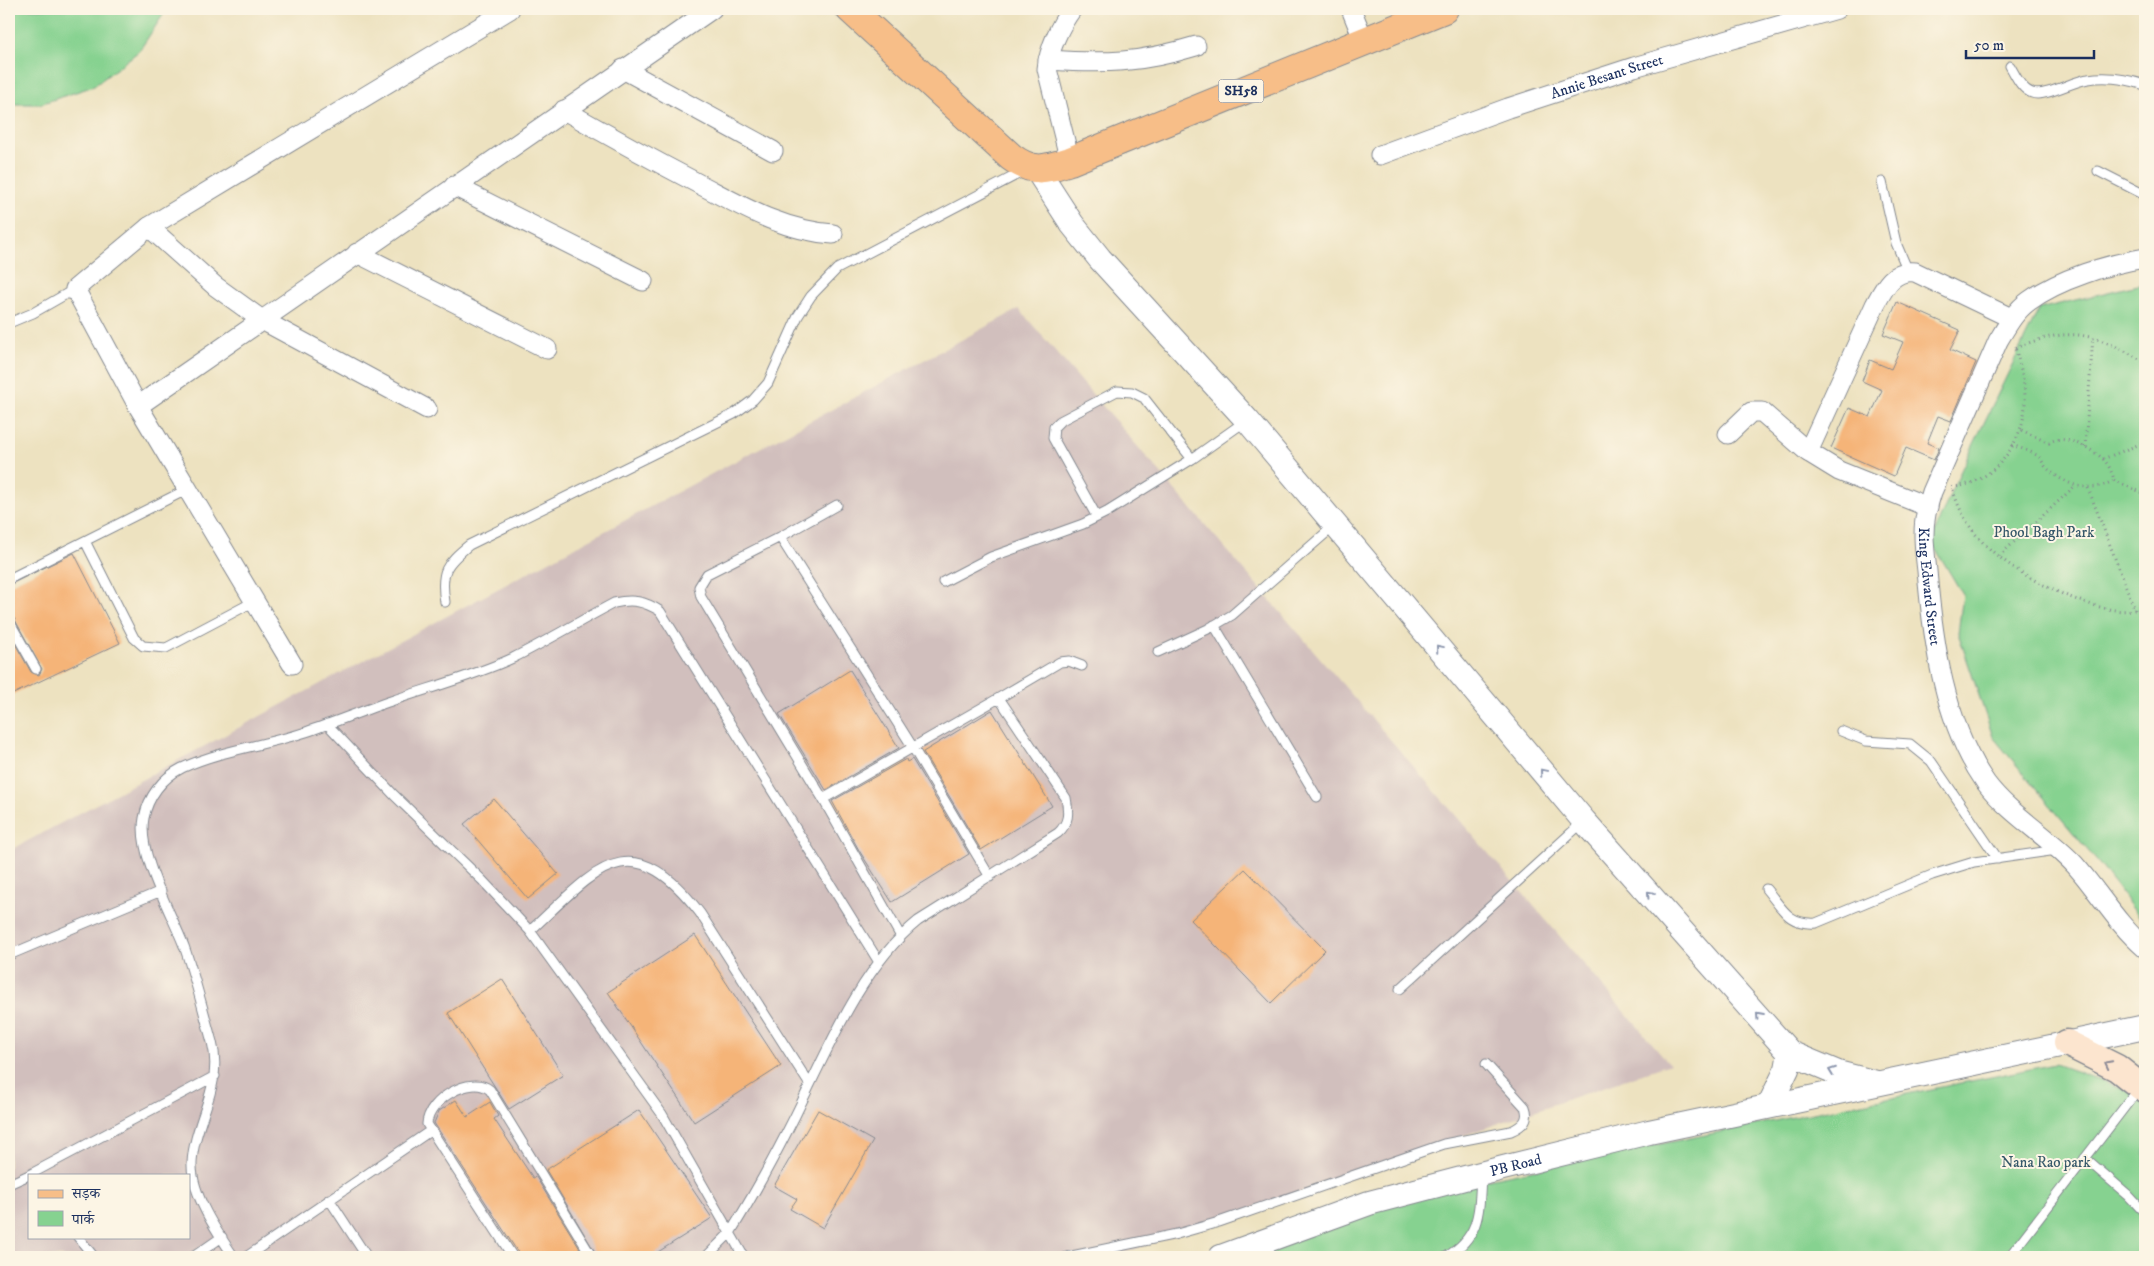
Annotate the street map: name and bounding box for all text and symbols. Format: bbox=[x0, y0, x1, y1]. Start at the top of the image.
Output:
scale bar bbox=[1966, 28, 2094, 60]
text: 50 m bbox=[1974, 36, 2004, 55]
street label: Annie Besant Street bbox=[1548, 50, 1665, 103]
road number: SH58 bbox=[1218, 80, 1264, 102]
park label: Phool Bagh Park bbox=[1993, 523, 2095, 542]
street label: King Edward Street bbox=[1914, 527, 1945, 647]
one-way arrow bbox=[1435, 644, 1444, 653]
one-way arrow bbox=[1540, 769, 1549, 778]
one-way arrow bbox=[1647, 891, 1656, 900]
one-way arrow bbox=[1756, 1012, 1765, 1021]
one-way arrow bbox=[2104, 1060, 2113, 1070]
one-way arrow bbox=[1828, 1067, 1837, 1077]
street label: PB Road bbox=[1488, 1149, 1544, 1181]
park label: Nana Rao park bbox=[2001, 1153, 2091, 1172]
legend bbox=[28, 1174, 190, 1238]
text: सड़क bbox=[71, 1184, 101, 1203]
text: पार्क bbox=[71, 1210, 95, 1229]

